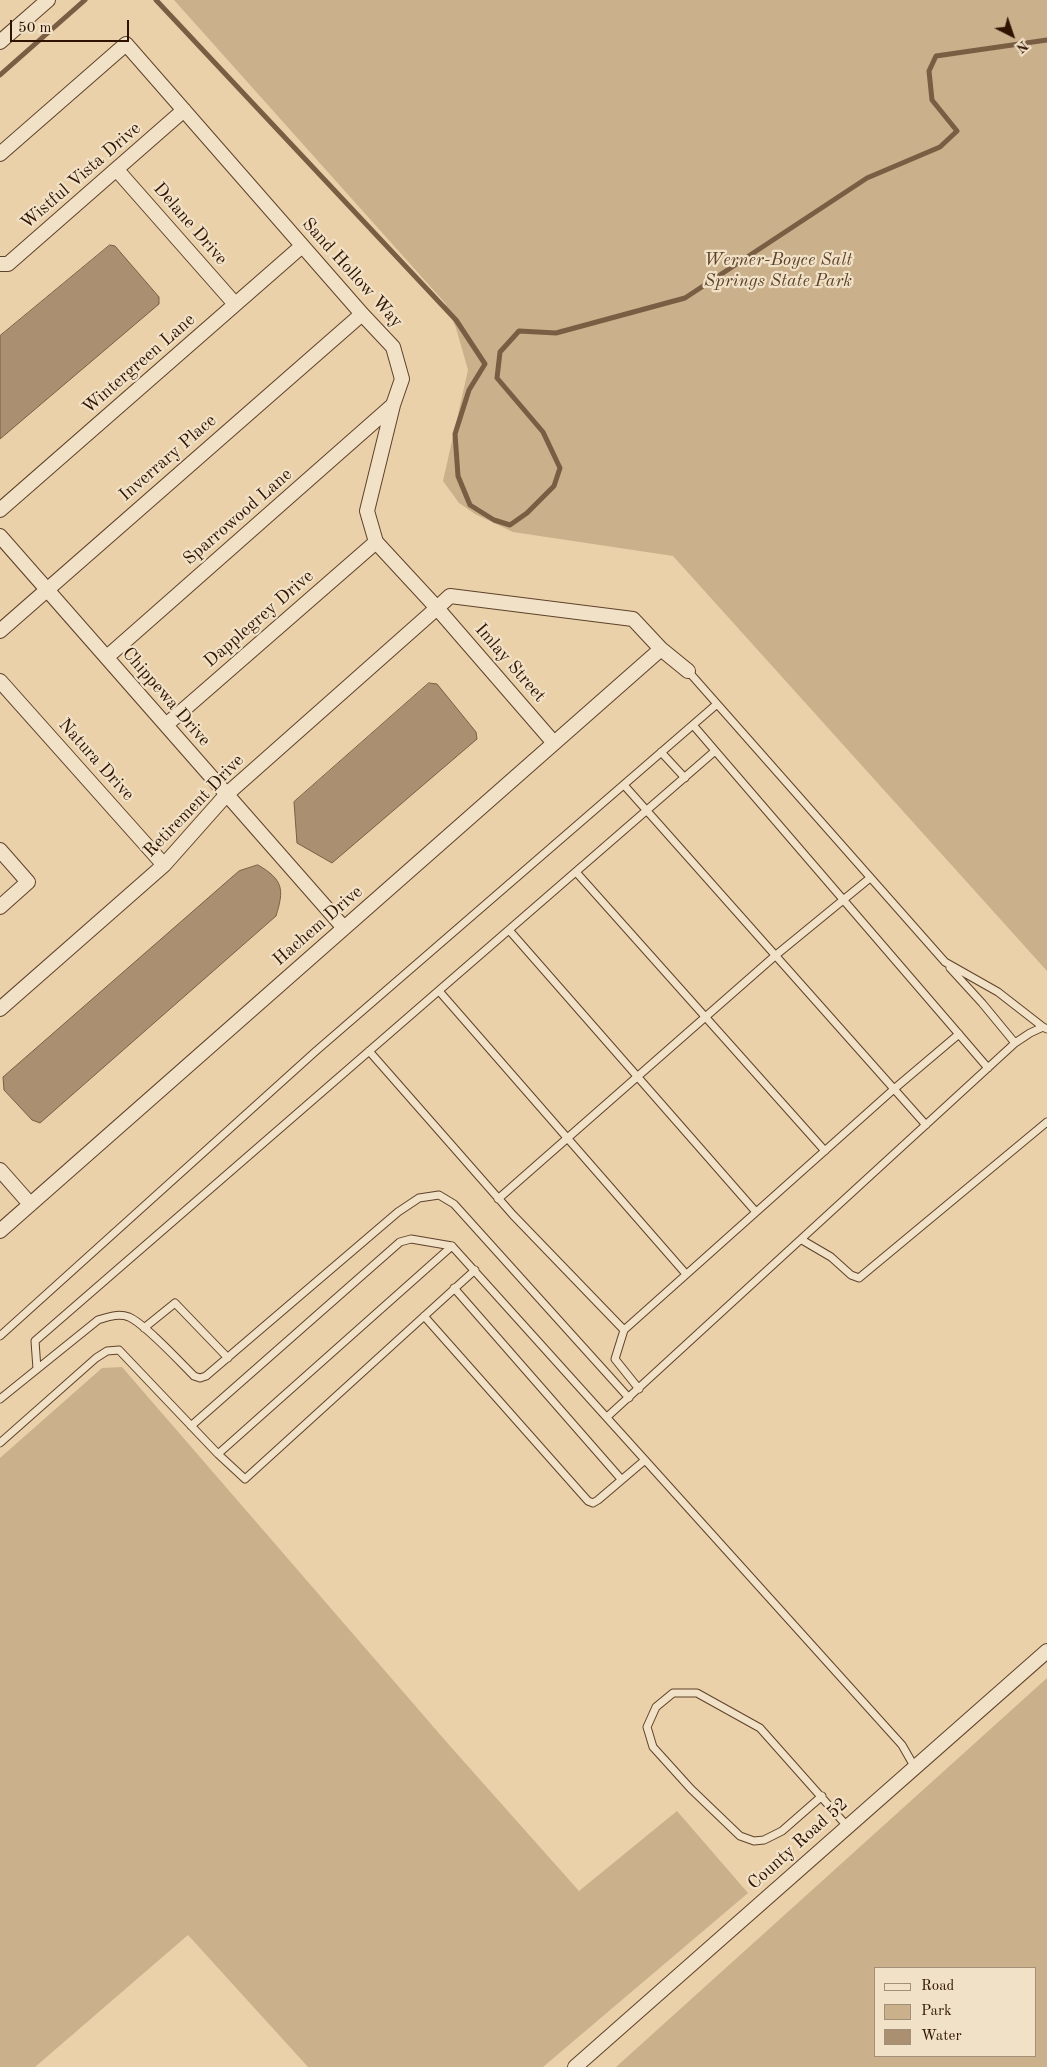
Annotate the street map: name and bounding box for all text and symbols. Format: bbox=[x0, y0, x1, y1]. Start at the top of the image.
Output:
scale bar bbox=[12, 10, 131, 42]
north arrow bbox=[987, 10, 1037, 60]
text: 50 m bbox=[18, 21, 52, 36]
text: N bbox=[1013, 38, 1030, 55]
street label: Wistful Vista Drive bbox=[17, 118, 145, 234]
street label: Delane Drive bbox=[148, 178, 232, 270]
street label: Sand Hollow Way bbox=[297, 214, 407, 332]
park label: Werner-Boyce Salt Springs State Park bbox=[704, 249, 852, 292]
street label: Wintergreen Lane bbox=[78, 309, 200, 419]
street label: Inverrary Place bbox=[115, 410, 221, 506]
street label: Sparrowood Lane bbox=[179, 464, 297, 570]
street label: Dapplegrey Drive bbox=[200, 566, 318, 672]
street label: Imlay Street bbox=[470, 619, 550, 707]
street label: Chippewa Drive bbox=[117, 643, 215, 751]
street label: Natura Drive bbox=[53, 714, 139, 806]
street label: Retirement Drive bbox=[139, 750, 249, 862]
street label: Hachem Drive bbox=[269, 881, 367, 971]
street label: County Road 52 bbox=[744, 1793, 852, 1895]
legend bbox=[874, 1967, 1037, 2057]
text: Road bbox=[921, 1979, 954, 1994]
text: Park bbox=[921, 2004, 952, 2019]
text: Water bbox=[921, 2029, 962, 2044]

